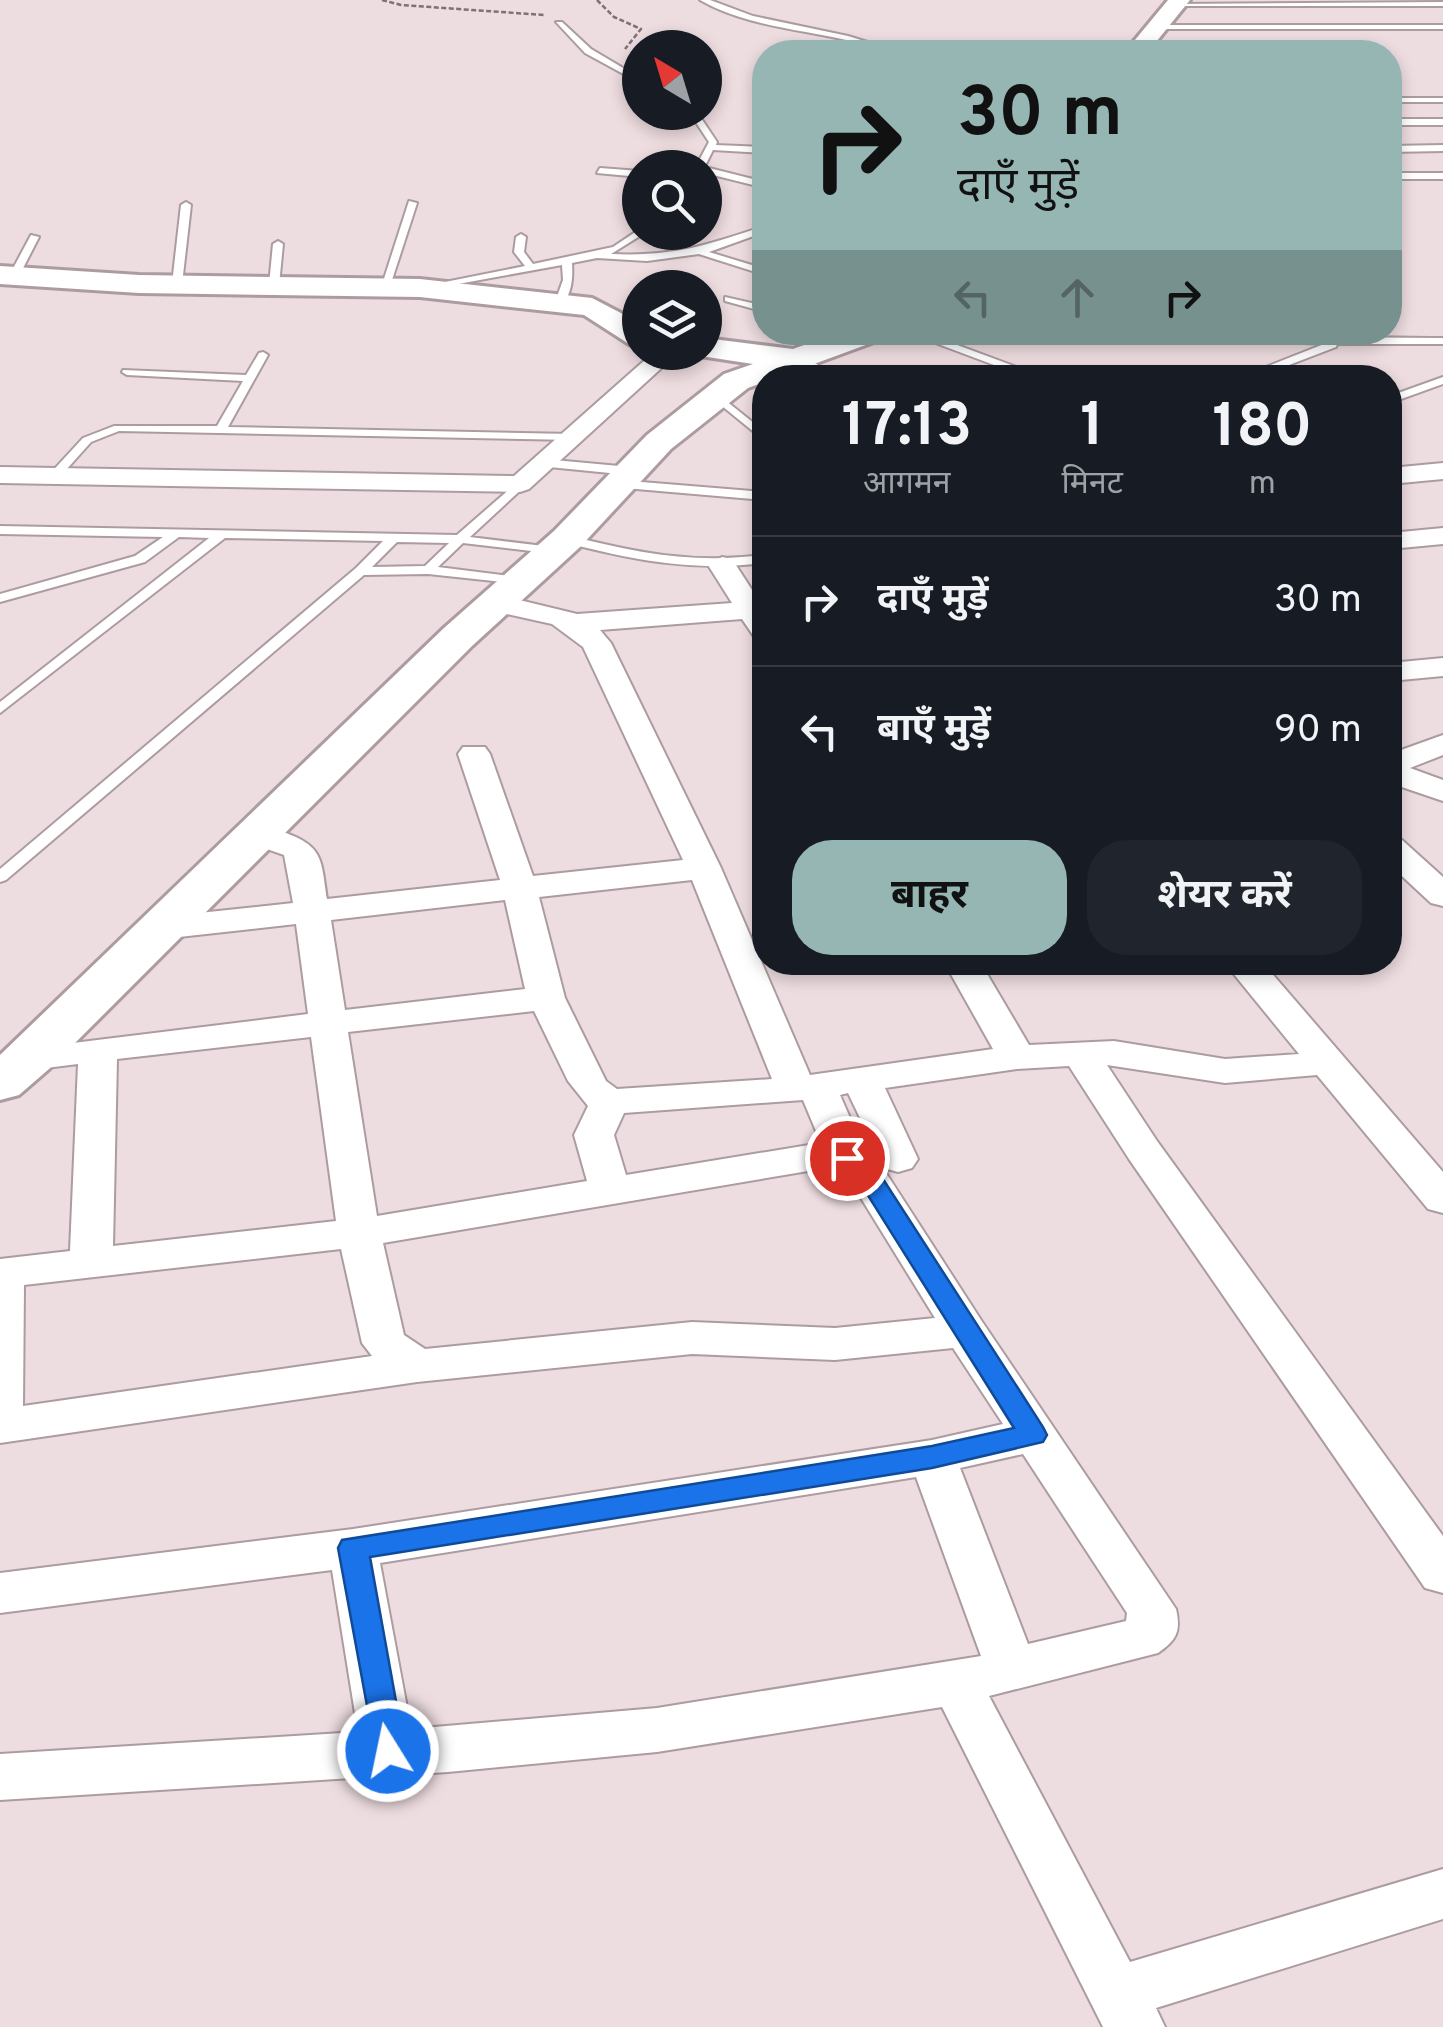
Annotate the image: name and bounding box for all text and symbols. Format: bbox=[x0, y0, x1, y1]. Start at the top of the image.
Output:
north arrow bbox=[622, 30, 722, 130]
map controls bbox=[622, 30, 722, 370]
text: 30 m bbox=[957, 72, 1123, 161]
icon: right bbox=[792, 80, 922, 210]
button: search bbox=[622, 150, 722, 250]
text: दाएँ मुड़ें bbox=[957, 159, 1079, 216]
button: layers bbox=[622, 270, 722, 370]
icon: left bbox=[945, 270, 1000, 325]
icon: ahead bbox=[1050, 270, 1105, 325]
icon: right bbox=[1155, 270, 1210, 325]
text: 17:13 bbox=[841, 391, 972, 467]
text: 1 bbox=[1080, 391, 1104, 467]
text: 180 bbox=[1212, 392, 1313, 468]
text: आगमन bbox=[863, 465, 951, 505]
text: मिनट bbox=[1062, 465, 1123, 505]
text: m bbox=[1249, 465, 1276, 505]
icon: right bbox=[792, 574, 847, 629]
text: दाएँ मुड़ें bbox=[877, 576, 989, 625]
text: 30 m bbox=[1274, 577, 1362, 626]
icon: left bbox=[792, 704, 847, 759]
text: बाएँ मुड़ें bbox=[877, 706, 991, 755]
text: 90 m bbox=[1274, 707, 1362, 756]
button: बाहर bbox=[792, 840, 1067, 955]
button: शेयर करें bbox=[1087, 840, 1362, 955]
pin bbox=[805, 1116, 890, 1201]
icon: arrive bbox=[820, 1131, 875, 1186]
position arrow bbox=[336, 1699, 440, 1803]

